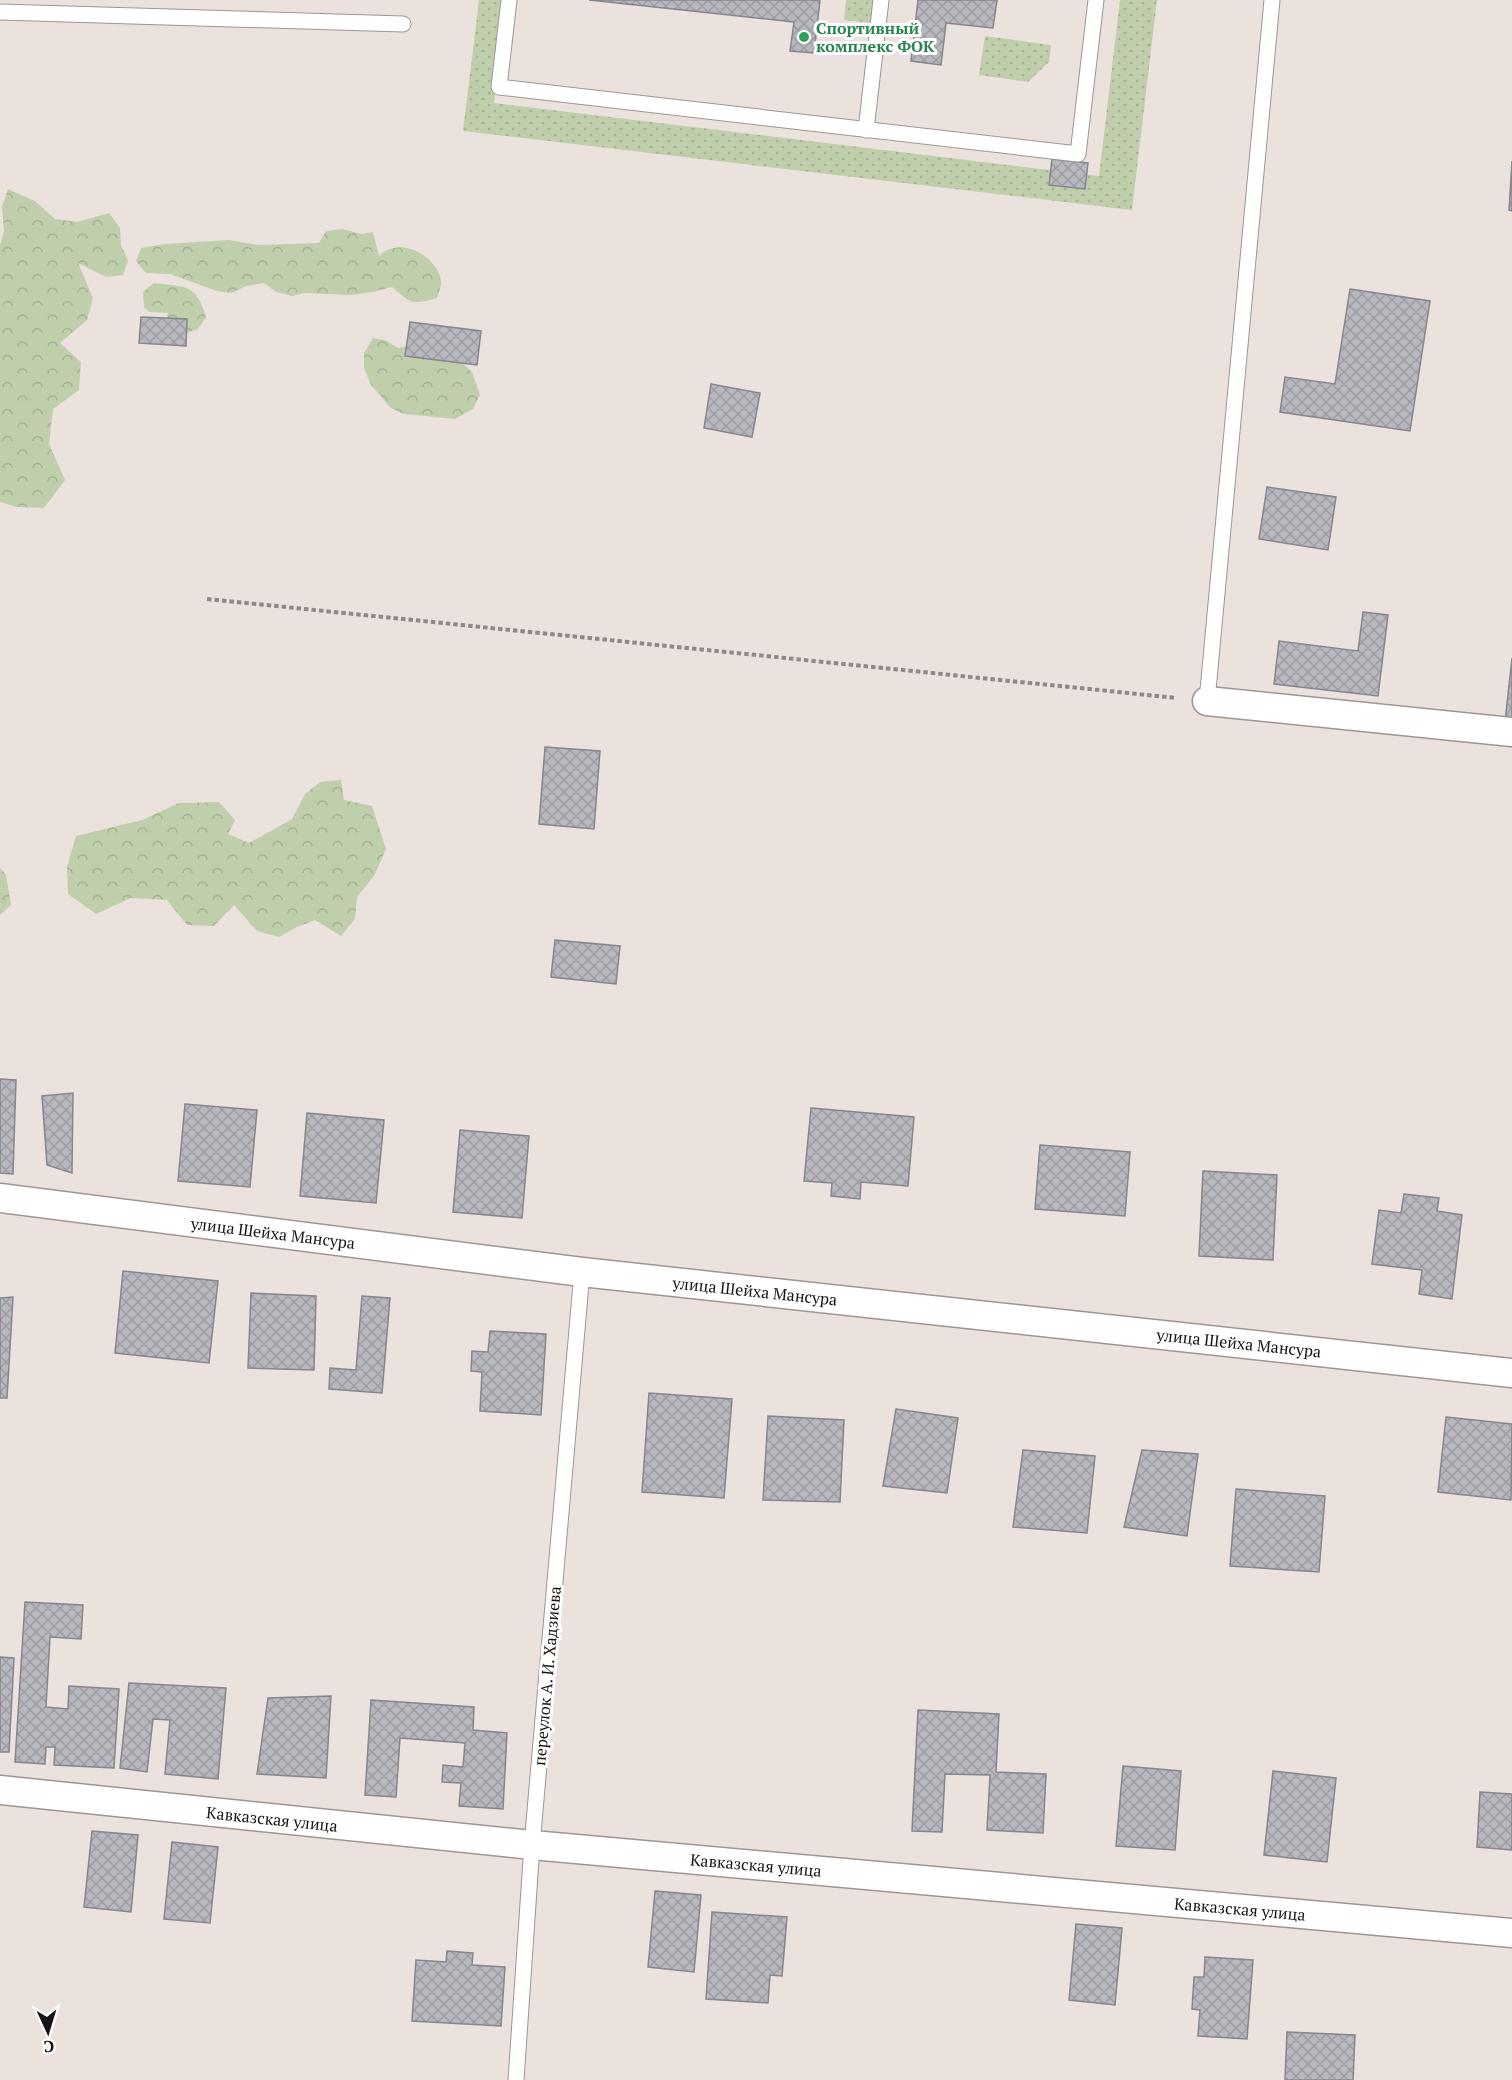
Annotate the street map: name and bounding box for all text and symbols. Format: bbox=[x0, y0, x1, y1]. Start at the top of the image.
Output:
place label: Спортивный комплекс ФОК bbox=[816, 17, 935, 57]
marker: Спортивный комплекс ФОК bbox=[797, 30, 811, 44]
street label: улица Шейха Мансура bbox=[189, 1212, 356, 1254]
street label: улица Шейха Мансура bbox=[671, 1271, 838, 1311]
street label: улица Шейха Мансура bbox=[1155, 1323, 1322, 1363]
street label: переулок А. И. Хадзиева bbox=[528, 1585, 566, 1767]
street label: Кавказская улица bbox=[205, 1801, 339, 1837]
street label: Кавказская улица bbox=[689, 1848, 823, 1882]
street label: Кавказская улица bbox=[1173, 1892, 1307, 1926]
north arrow bbox=[18, 2002, 78, 2062]
text: С bbox=[43, 2036, 55, 2058]

